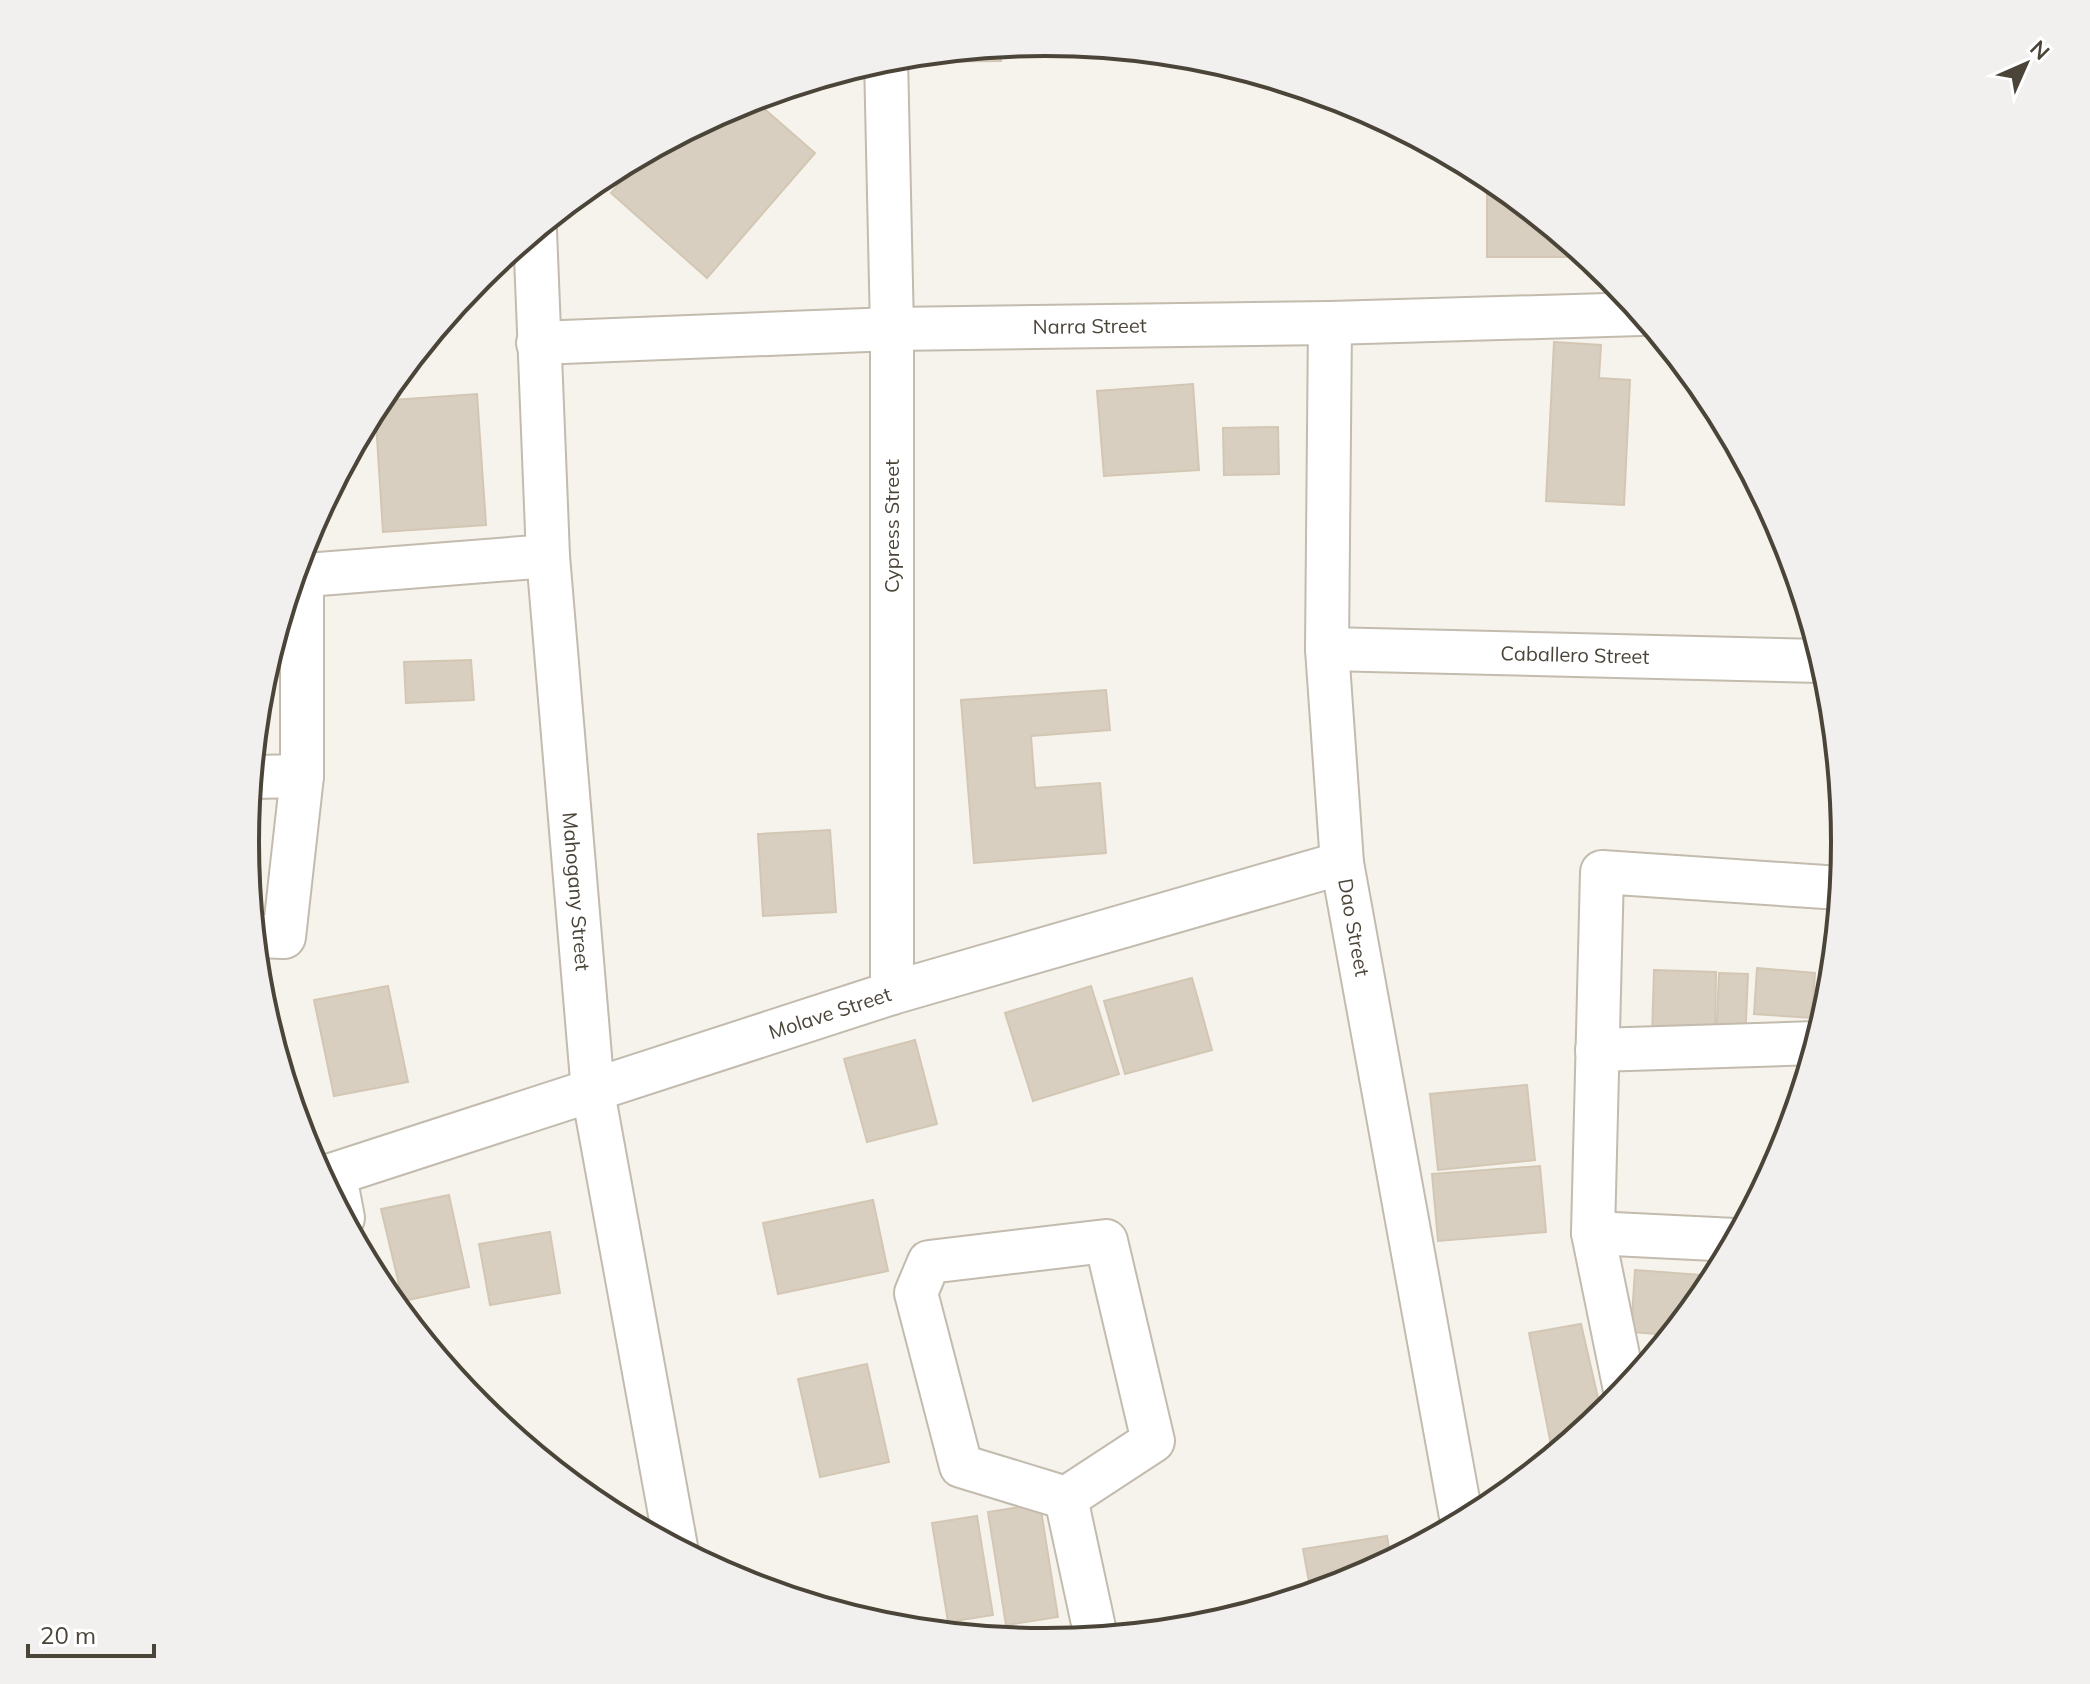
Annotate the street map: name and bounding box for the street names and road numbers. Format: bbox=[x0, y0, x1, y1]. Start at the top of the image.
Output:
street label: Narra Street bbox=[1033, 313, 1147, 339]
street label: Cypress Street bbox=[879, 459, 904, 593]
street label: Caballero Street bbox=[1500, 640, 1650, 669]
street label: Mahogany Street bbox=[558, 811, 596, 972]
street label: Dao Street bbox=[1333, 876, 1375, 978]
street label: Molave Street bbox=[765, 981, 894, 1044]

